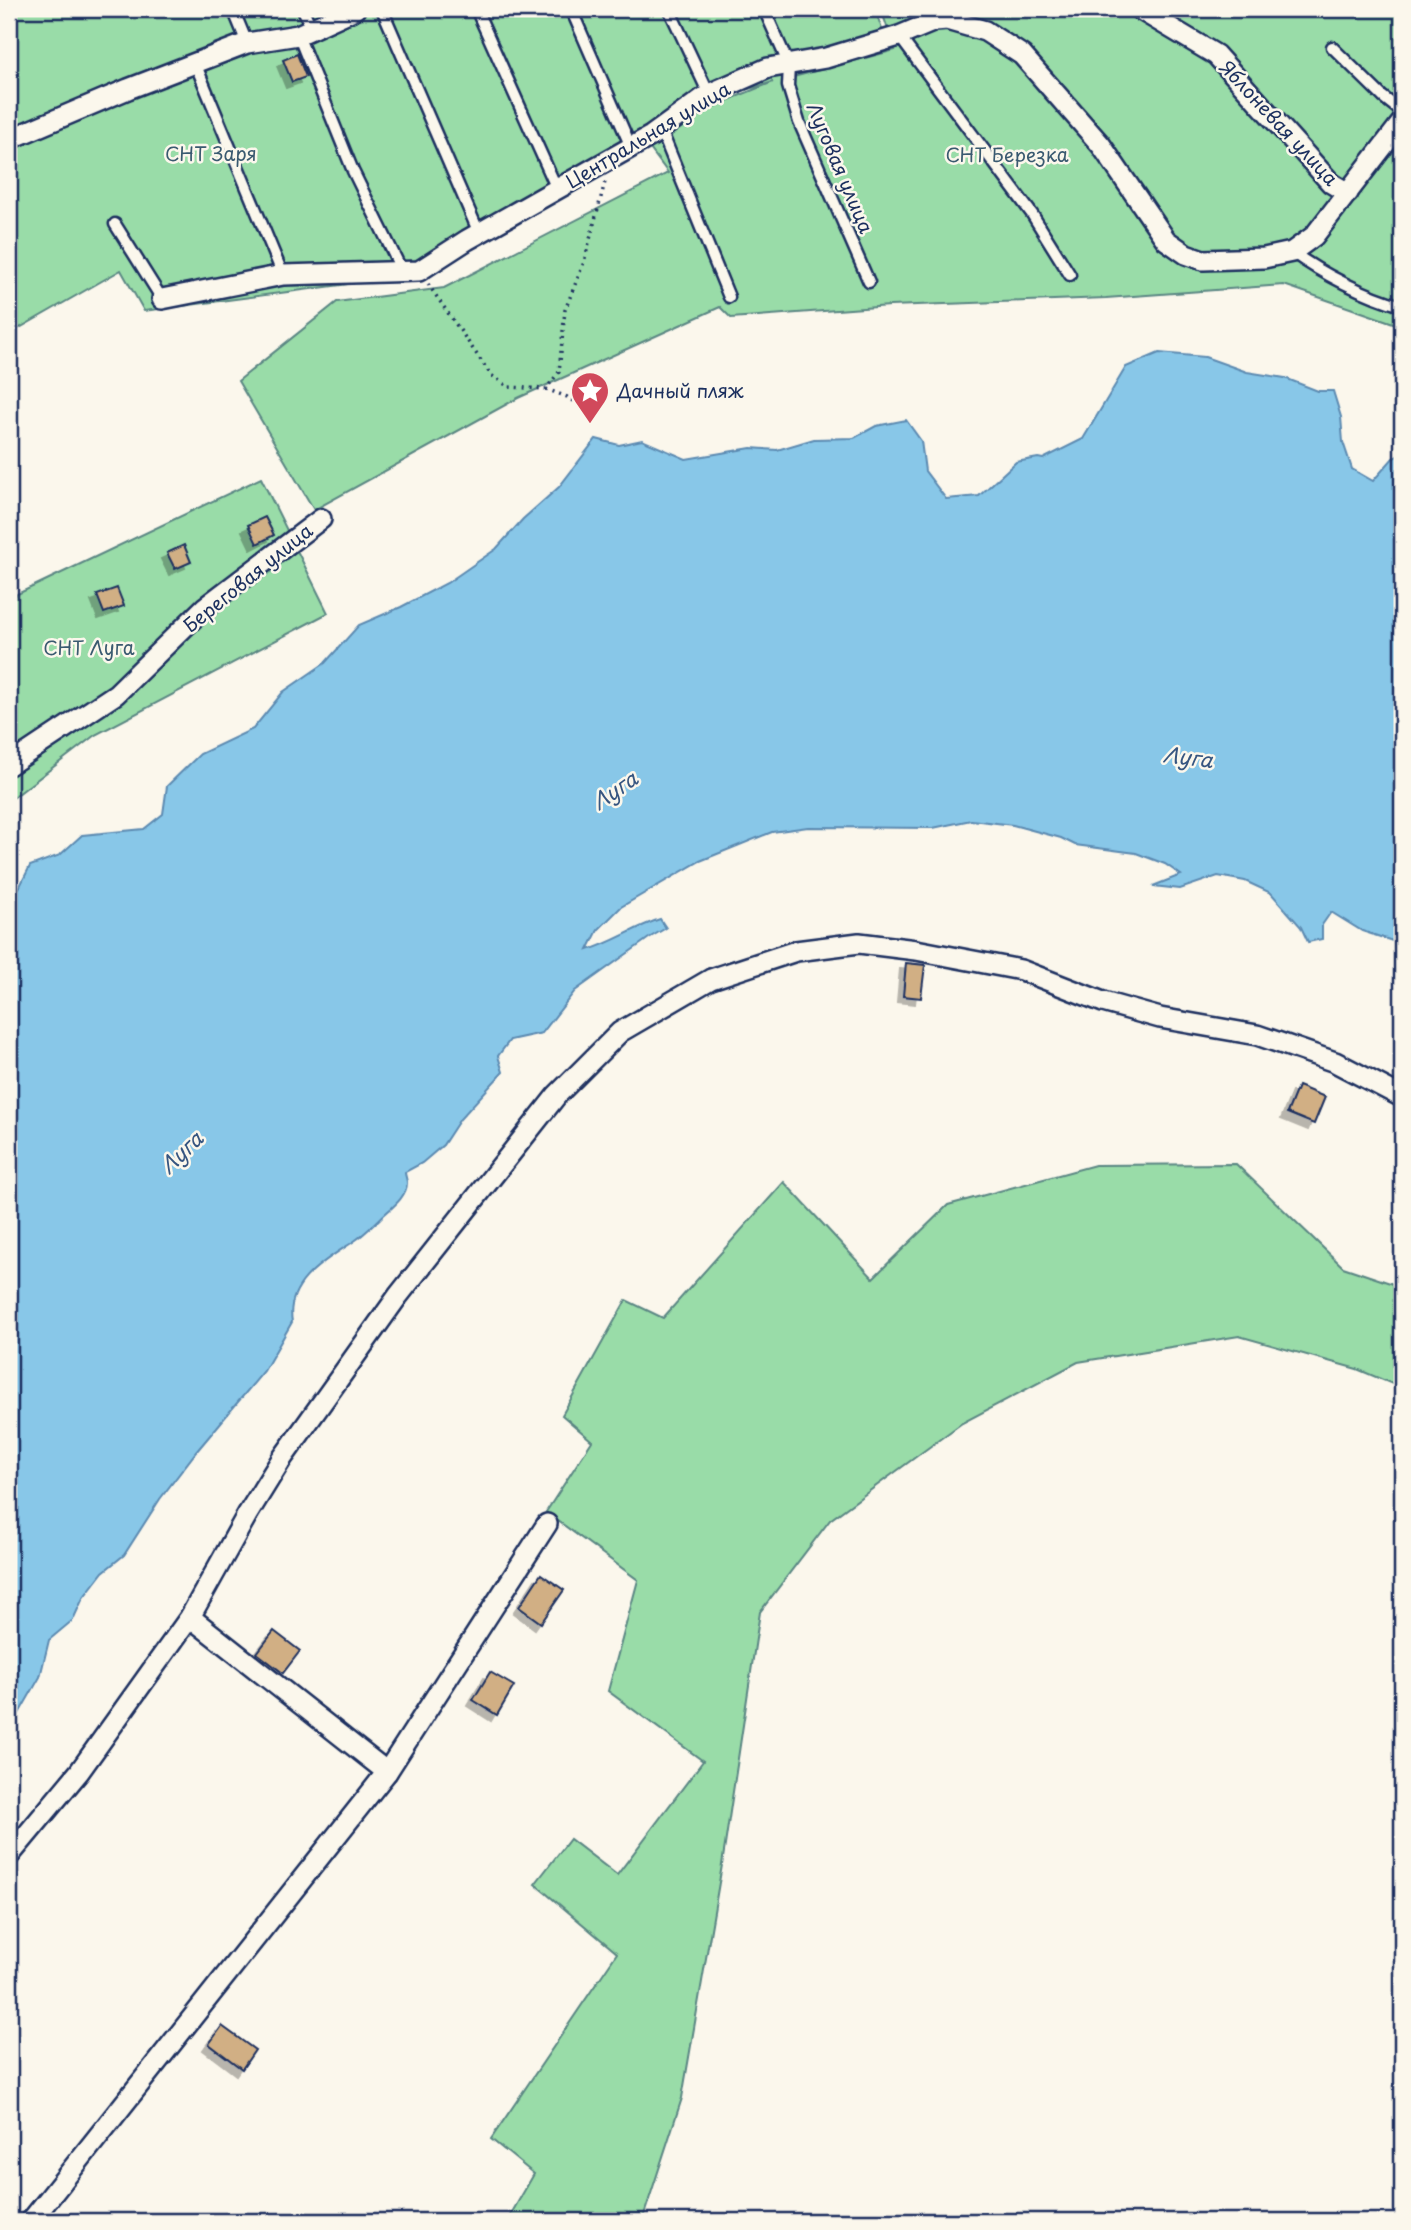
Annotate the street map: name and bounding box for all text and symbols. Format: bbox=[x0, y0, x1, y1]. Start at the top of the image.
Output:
street label: Яблоневая улица bbox=[1214, 53, 1345, 191]
street label: Центральная улица bbox=[560, 74, 735, 194]
street label: Луговая улица bbox=[801, 98, 881, 237]
park label: СНТ Заря bbox=[165, 139, 257, 167]
park label: СНТ Березка bbox=[945, 140, 1069, 168]
place icon: Дачный пляж bbox=[569, 370, 611, 425]
place label: Дачный пляж bbox=[616, 376, 744, 404]
street label: Береговая улица bbox=[177, 516, 318, 638]
park label: СНТ Луга bbox=[43, 633, 135, 661]
water label: Луга bbox=[1162, 737, 1216, 775]
water label: Луга bbox=[584, 761, 644, 817]
water label: Луга bbox=[152, 1122, 210, 1180]

